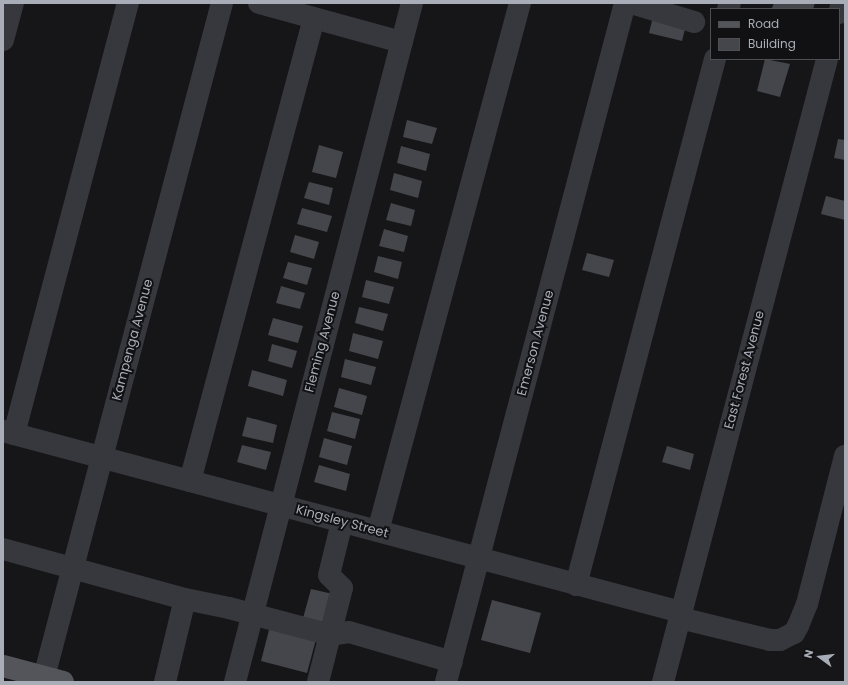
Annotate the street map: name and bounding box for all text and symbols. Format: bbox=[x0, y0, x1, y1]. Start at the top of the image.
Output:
legend bbox=[710, 8, 840, 60]
text: Road bbox=[748, 15, 779, 32]
text: Building bbox=[748, 35, 796, 52]
street label: Kampenga Avenue bbox=[109, 278, 157, 402]
street label: Emerson Avenue bbox=[514, 288, 558, 398]
street label: Fleming Avenue bbox=[302, 290, 344, 394]
street label: East Forest Avenue bbox=[722, 309, 768, 431]
street label: Kingsley Street bbox=[294, 502, 390, 542]
north arrow bbox=[800, 637, 840, 677]
text: N bbox=[800, 648, 817, 660]

